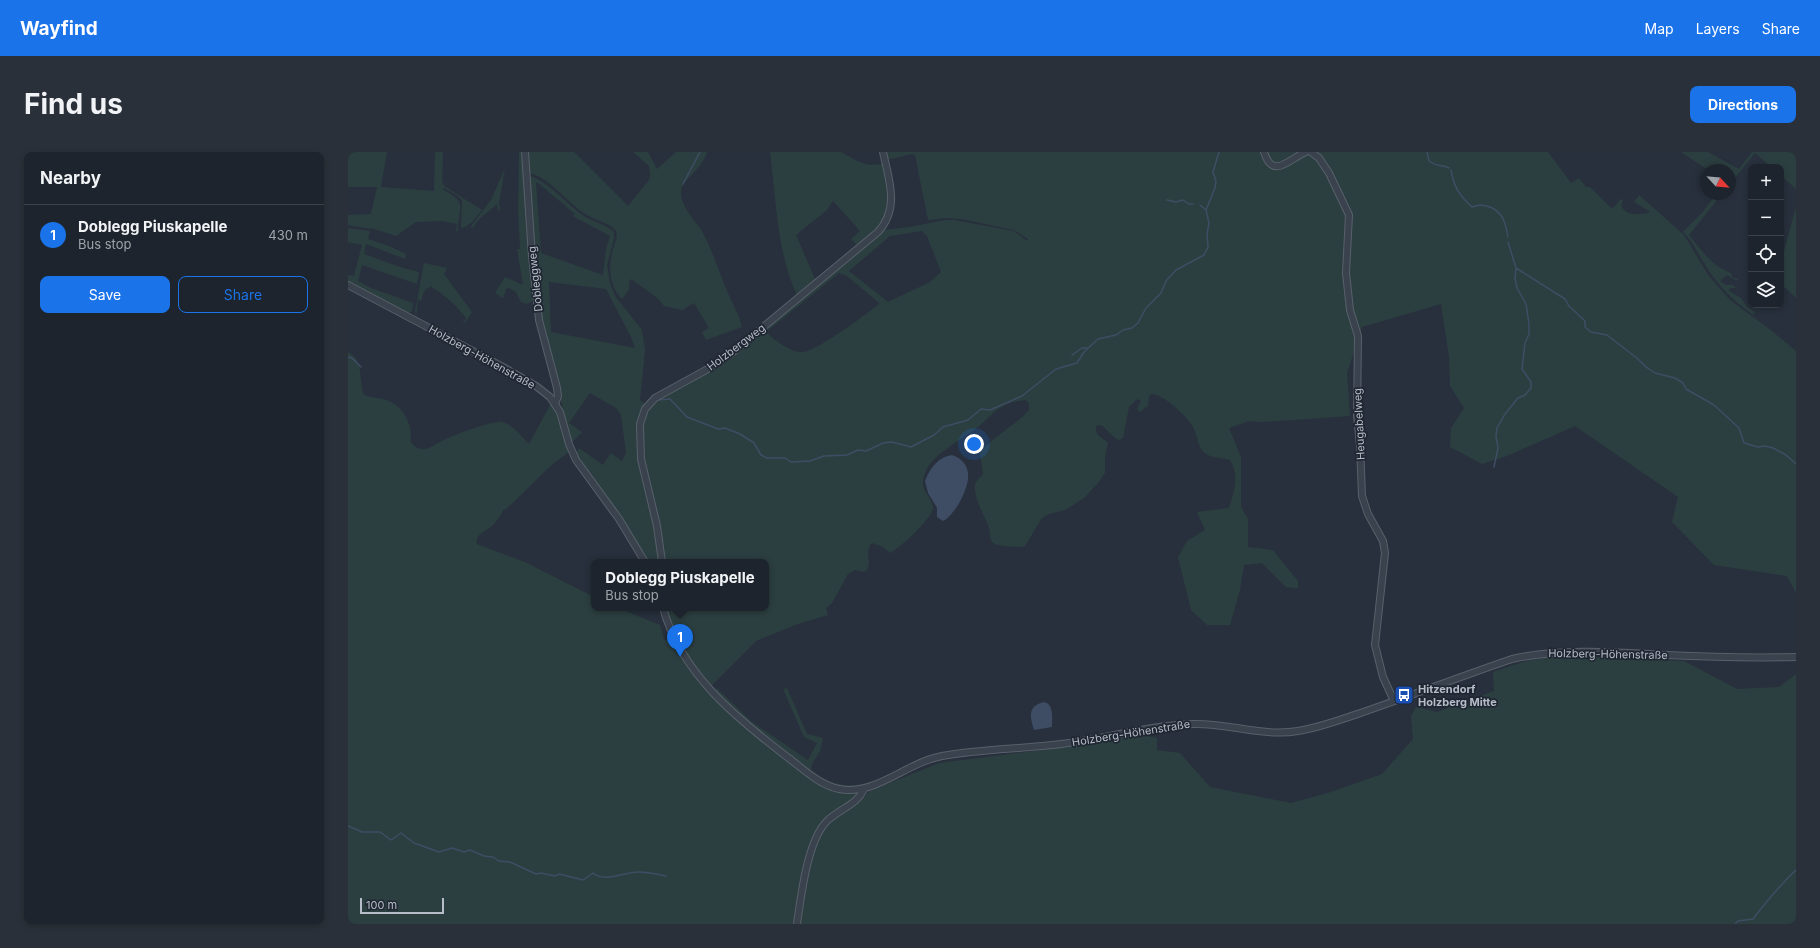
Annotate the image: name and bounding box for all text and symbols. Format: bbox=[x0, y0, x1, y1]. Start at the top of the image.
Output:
text: Wayfind bbox=[20, 17, 98, 40]
text: Map bbox=[1645, 20, 1674, 37]
text: Layers bbox=[1696, 20, 1740, 37]
text: Share bbox=[1762, 20, 1800, 37]
button: Directions bbox=[1690, 86, 1796, 123]
text: Find us bbox=[24, 87, 123, 121]
north arrow bbox=[1700, 164, 1736, 200]
map controls bbox=[1748, 164, 1784, 308]
button: + bbox=[1748, 164, 1784, 200]
text: Nearby bbox=[40, 168, 101, 188]
button: − bbox=[1748, 200, 1784, 236]
text: Doblegg Piuskapelle bbox=[78, 217, 227, 236]
text: 1 bbox=[50, 227, 56, 243]
text: 430 m bbox=[268, 227, 308, 243]
text: Bus stop bbox=[78, 236, 131, 252]
button: locate bbox=[1748, 236, 1784, 272]
street label: Dobleggweg bbox=[525, 246, 545, 312]
button: layers bbox=[1748, 272, 1784, 308]
button: Save bbox=[40, 276, 170, 313]
button: Share bbox=[178, 276, 308, 313]
street label: Holzbergweg bbox=[704, 321, 768, 373]
street label: Holzberg-Höhenstraße bbox=[426, 322, 538, 392]
street label: Heugabelweg bbox=[1350, 388, 1368, 460]
your location bbox=[964, 434, 984, 454]
popup bbox=[591, 559, 769, 611]
text: Doblegg Piuskapelle bbox=[605, 568, 755, 587]
text: Bus stop bbox=[605, 587, 659, 603]
pin: 1 bbox=[667, 624, 693, 657]
street label: Holzberg-Höhenstraße bbox=[1548, 646, 1668, 662]
place label: Hitzendorf Holzberg Mitte bbox=[1418, 682, 1497, 709]
bus stop icon: Hitzendorf Holzberg Mitte bbox=[1393, 684, 1415, 706]
street label: Holzberg-Höhenstraße bbox=[1071, 717, 1191, 749]
scale bar bbox=[360, 896, 444, 915]
text: 100 m bbox=[366, 898, 397, 912]

